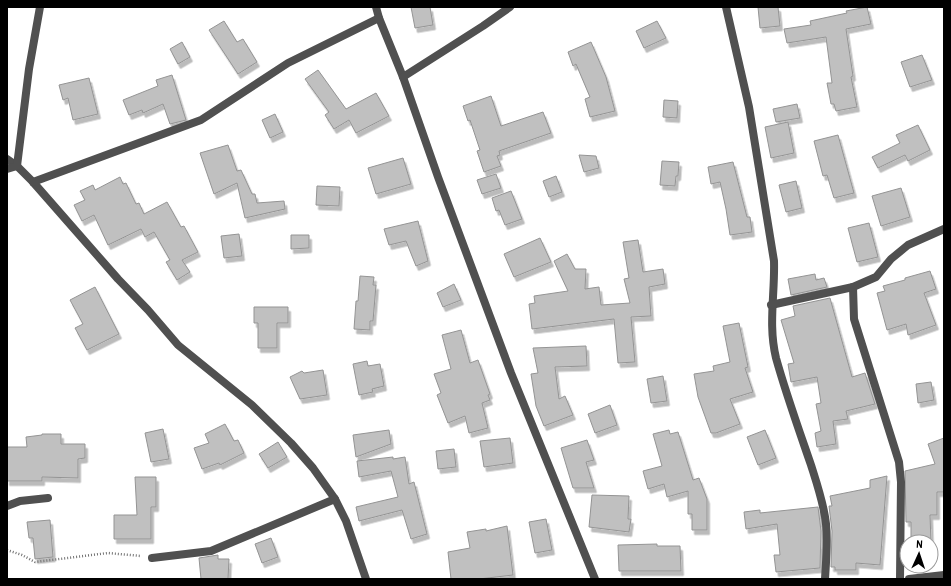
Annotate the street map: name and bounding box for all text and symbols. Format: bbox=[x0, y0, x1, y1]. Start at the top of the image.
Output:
north arrow bbox=[899, 534, 939, 574]
text: N bbox=[916, 537, 923, 551]

